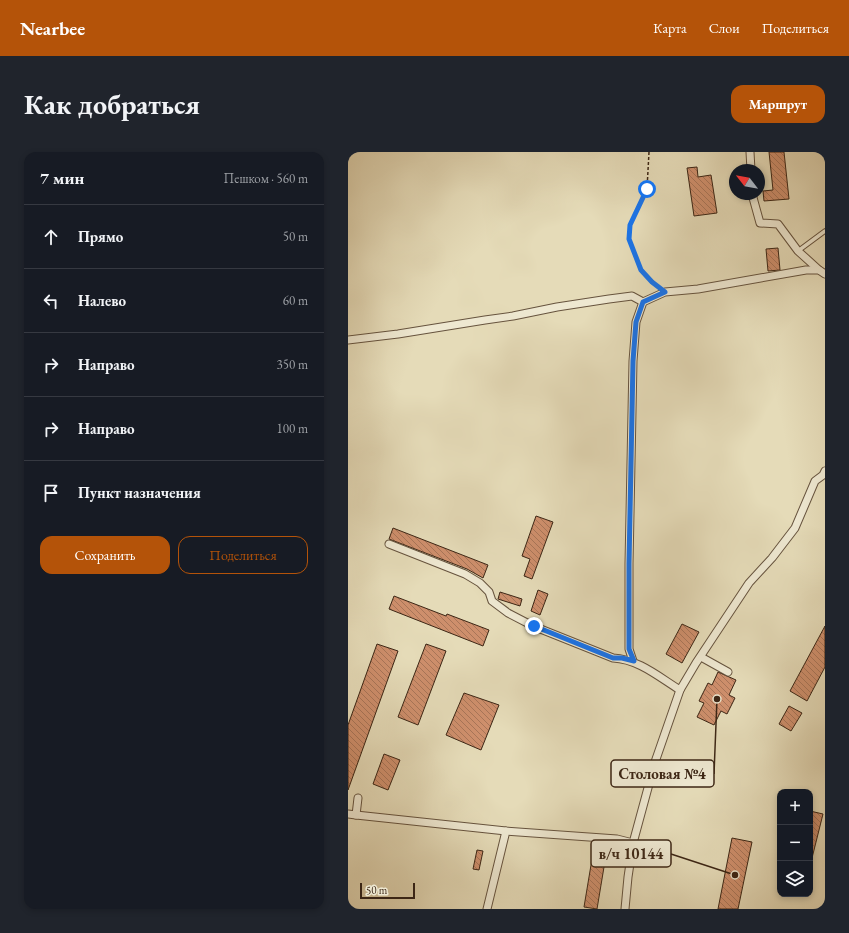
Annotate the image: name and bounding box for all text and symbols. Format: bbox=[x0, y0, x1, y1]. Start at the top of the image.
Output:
text: Nearbee bbox=[20, 16, 85, 41]
text: Карта bbox=[653, 19, 687, 37]
text: Слои bbox=[709, 19, 740, 37]
text: Поделиться bbox=[762, 19, 829, 37]
button: Маршрут bbox=[731, 85, 825, 123]
text: Как добраться bbox=[24, 86, 200, 122]
north arrow bbox=[729, 164, 765, 200]
text: 7 мин bbox=[40, 167, 84, 189]
text: Пешком · 560 m bbox=[224, 170, 308, 187]
route start bbox=[638, 180, 656, 198]
icon: ahead bbox=[40, 226, 62, 248]
text: Прямо bbox=[78, 227, 123, 246]
text: 50 m bbox=[283, 228, 308, 245]
icon: left bbox=[40, 290, 62, 312]
text: Налево bbox=[78, 291, 126, 310]
text: 60 m bbox=[283, 292, 308, 309]
icon: right bbox=[40, 354, 62, 376]
text: Направо bbox=[78, 355, 135, 374]
text: 350 m bbox=[277, 356, 308, 373]
icon: right bbox=[40, 418, 62, 440]
text: Направо bbox=[78, 419, 135, 438]
text: 100 m bbox=[277, 420, 308, 437]
icon: arrive bbox=[40, 482, 62, 504]
text: Пункт назначения bbox=[78, 483, 201, 502]
button: Сохранить bbox=[40, 536, 170, 574]
button: Поделиться bbox=[178, 536, 308, 574]
route end bbox=[525, 617, 543, 635]
callout: Столовая №4 bbox=[611, 760, 714, 787]
text: Столовая №4 bbox=[618, 764, 707, 783]
map controls bbox=[777, 789, 813, 897]
button: + bbox=[777, 789, 813, 825]
button: − bbox=[777, 825, 813, 861]
callout: в/ч 10144 bbox=[591, 840, 671, 867]
text: в/ч 10144 bbox=[599, 844, 664, 863]
button: layers bbox=[777, 861, 813, 897]
scale bar bbox=[360, 881, 415, 900]
text: 50 m bbox=[366, 883, 387, 897]

